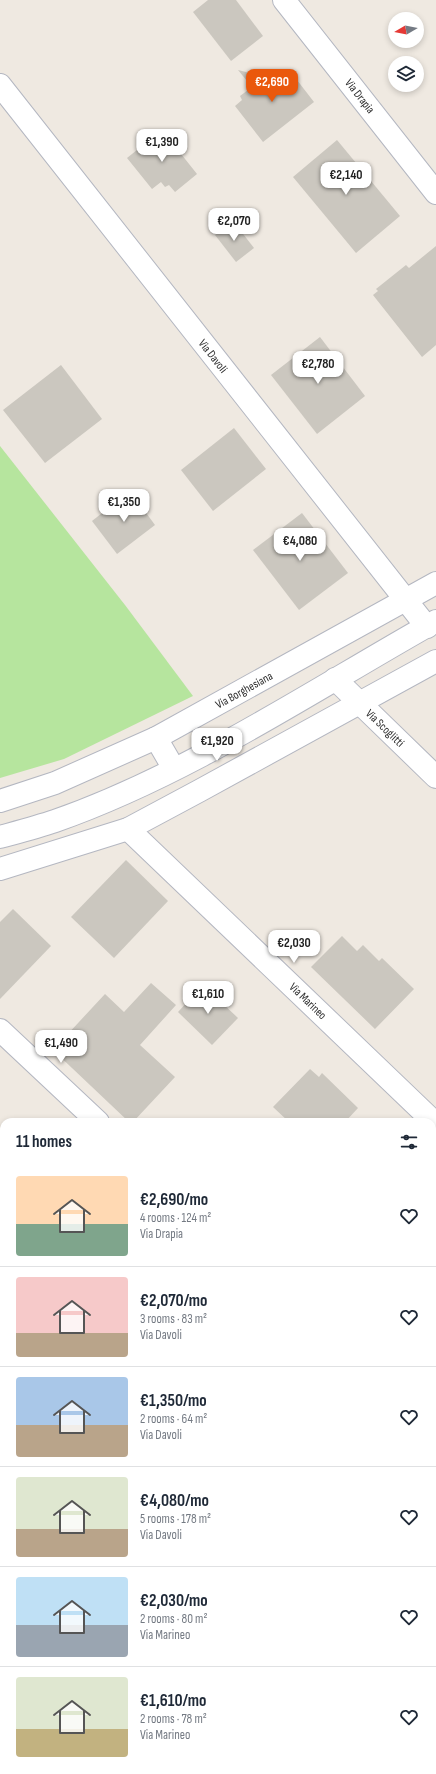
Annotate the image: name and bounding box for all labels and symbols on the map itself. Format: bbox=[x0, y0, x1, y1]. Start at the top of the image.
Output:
north arrow bbox=[388, 12, 424, 48]
pin: €2,690 bbox=[239, 69, 305, 103]
street label: Via Drapia bbox=[341, 76, 378, 117]
pin: €1,390 bbox=[129, 129, 195, 163]
pin: €2,140 bbox=[313, 162, 379, 196]
pin: €2,070 bbox=[201, 208, 267, 242]
street label: Via Davoli bbox=[195, 336, 230, 376]
pin: €2,780 bbox=[285, 351, 351, 385]
pin: €1,350 bbox=[91, 489, 157, 523]
pin: €4,080 bbox=[267, 528, 333, 562]
street label: Via Borghesiana bbox=[213, 668, 276, 712]
street label: Via Scoglitti bbox=[362, 706, 407, 750]
pin: €1,920 bbox=[184, 728, 250, 762]
pin: €2,030 bbox=[261, 930, 327, 964]
street label: Via Marineo bbox=[286, 980, 330, 1023]
pin: €1,610 bbox=[175, 981, 241, 1015]
pin: €1,490 bbox=[28, 1030, 94, 1064]

